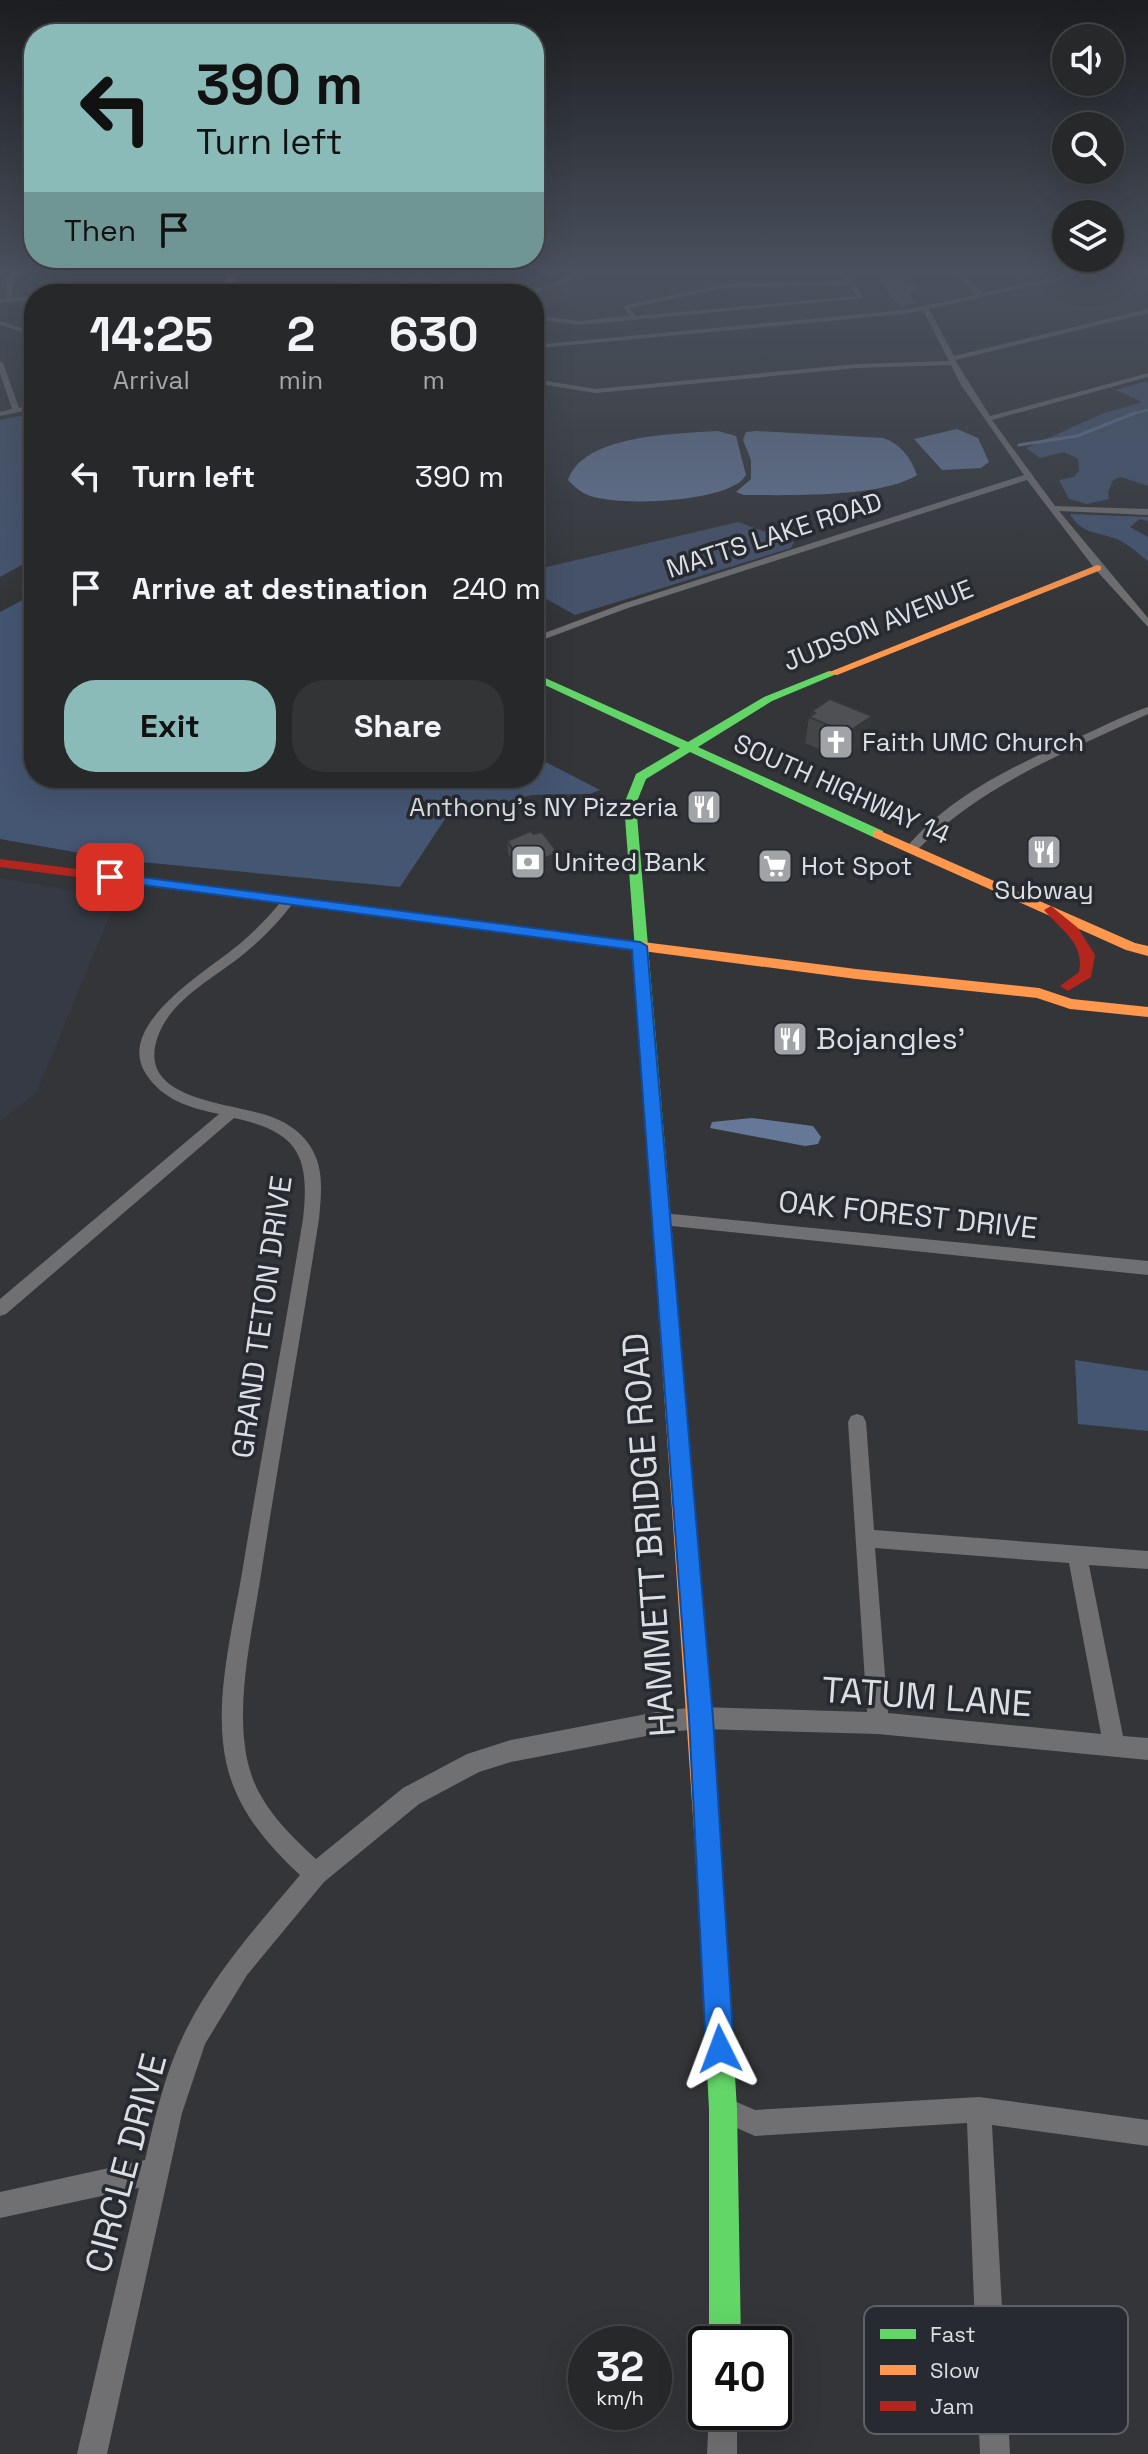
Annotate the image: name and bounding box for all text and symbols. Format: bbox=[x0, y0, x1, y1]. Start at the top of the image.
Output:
map controls bbox=[1052, 24, 1124, 272]
button: sound bbox=[1052, 24, 1124, 96]
text: 390 m bbox=[196, 49, 363, 120]
icon: left bbox=[64, 56, 168, 160]
button: search bbox=[1052, 112, 1124, 184]
text: Turn left bbox=[196, 119, 343, 165]
button: layers bbox=[1052, 200, 1124, 272]
icon: arrive bbox=[152, 208, 196, 252]
text: Then bbox=[64, 211, 136, 250]
text: 14:25 bbox=[89, 304, 213, 365]
text: 2 bbox=[287, 304, 315, 365]
text: 630 bbox=[389, 304, 479, 365]
text: Arrival bbox=[113, 363, 190, 397]
text: min bbox=[279, 363, 323, 397]
text: m bbox=[422, 363, 445, 397]
icon: left bbox=[64, 454, 108, 498]
text: Turn left bbox=[132, 457, 255, 496]
text: 390 m bbox=[415, 457, 504, 496]
street label: MATTS LAKE ROAD bbox=[662, 484, 886, 586]
icon: arrive bbox=[64, 566, 108, 610]
text: Arrive at destination bbox=[132, 569, 428, 608]
text: 240 m bbox=[452, 569, 541, 608]
street label: JUDSON AVENUE bbox=[778, 571, 978, 679]
button: Exit bbox=[64, 680, 276, 772]
button: Share bbox=[292, 680, 504, 772]
church icon: Faith UMC Church bbox=[817, 723, 855, 761]
place label: Faith UMC Church bbox=[862, 725, 1084, 759]
street label: SOUTH HIGHWAY 14 bbox=[729, 726, 955, 852]
restaurant icon: Anthony's NY Pizzeria bbox=[685, 788, 723, 826]
place label: Anthony's NY Pizzeria bbox=[409, 790, 678, 824]
restaurant icon: Subway bbox=[1025, 833, 1063, 871]
pin bbox=[76, 843, 144, 911]
bank icon: United Bank bbox=[509, 843, 547, 881]
place label: United Bank bbox=[554, 845, 706, 879]
supermarket icon: Hot Spot bbox=[756, 847, 794, 885]
place label: Hot Spot bbox=[801, 849, 912, 883]
icon: arrive bbox=[88, 855, 132, 899]
place label: Subway bbox=[994, 873, 1094, 907]
place label: Bojangles' bbox=[816, 1019, 965, 1058]
restaurant icon: Bojangles' bbox=[771, 1020, 809, 1058]
street label: GRAND TETON DRIVE bbox=[222, 1173, 301, 1461]
street label: OAK FOREST DRIVE bbox=[777, 1182, 1039, 1247]
street label: HAMMETT BRIDGE ROAD bbox=[612, 1331, 686, 1739]
street label: TATUM LANE bbox=[820, 1667, 1034, 1727]
position arrow bbox=[678, 2007, 762, 2091]
street label: CIRCLE DRIVE bbox=[75, 2049, 177, 2278]
legend bbox=[864, 2306, 1128, 2434]
text: Fast bbox=[930, 2320, 976, 2348]
speed limit sign: 40 bbox=[688, 2326, 792, 2430]
text: 32 bbox=[596, 2342, 644, 2393]
text: Slow bbox=[930, 2356, 980, 2384]
text: km/h bbox=[596, 2385, 644, 2411]
text: Jam bbox=[930, 2392, 974, 2420]

